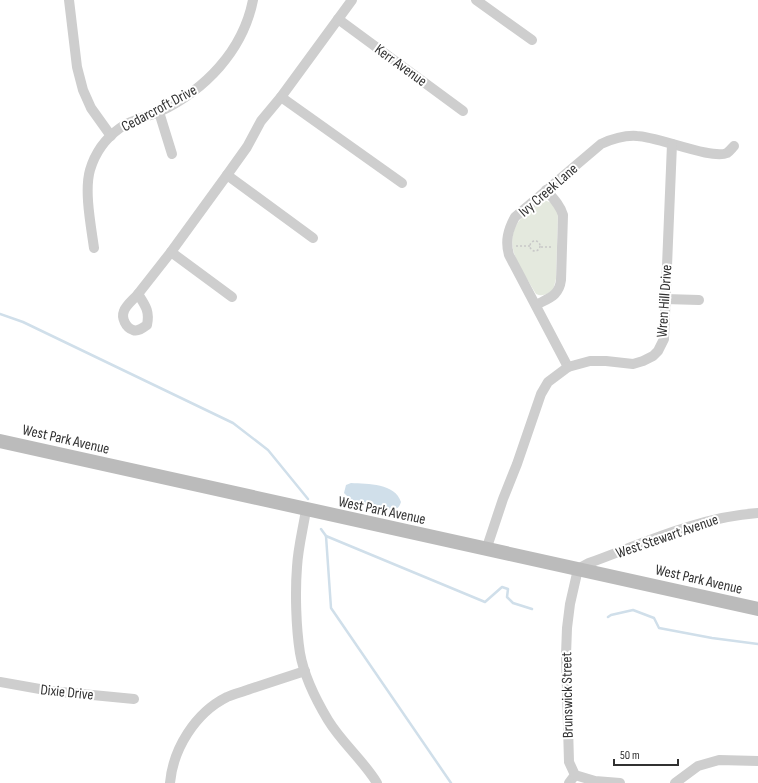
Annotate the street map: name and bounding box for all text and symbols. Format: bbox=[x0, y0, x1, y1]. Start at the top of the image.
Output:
street label: Kerr Avenue bbox=[371, 40, 431, 91]
street label: Cedarcroft Drive bbox=[118, 81, 200, 136]
street label: Ivy Creek Lane bbox=[515, 160, 582, 221]
street label: Wren Hill Drive bbox=[652, 264, 677, 338]
street label: West Park Avenue bbox=[20, 420, 111, 459]
street label: West Park Avenue bbox=[336, 492, 427, 529]
street label: West Stewart Avenue bbox=[614, 510, 721, 563]
street label: West Park Avenue bbox=[653, 560, 744, 599]
street label: Brunswick Street bbox=[557, 651, 578, 738]
street label: Dixie Drive bbox=[39, 680, 94, 705]
scale bar bbox=[614, 741, 678, 767]
text: 50 m bbox=[620, 748, 640, 763]

